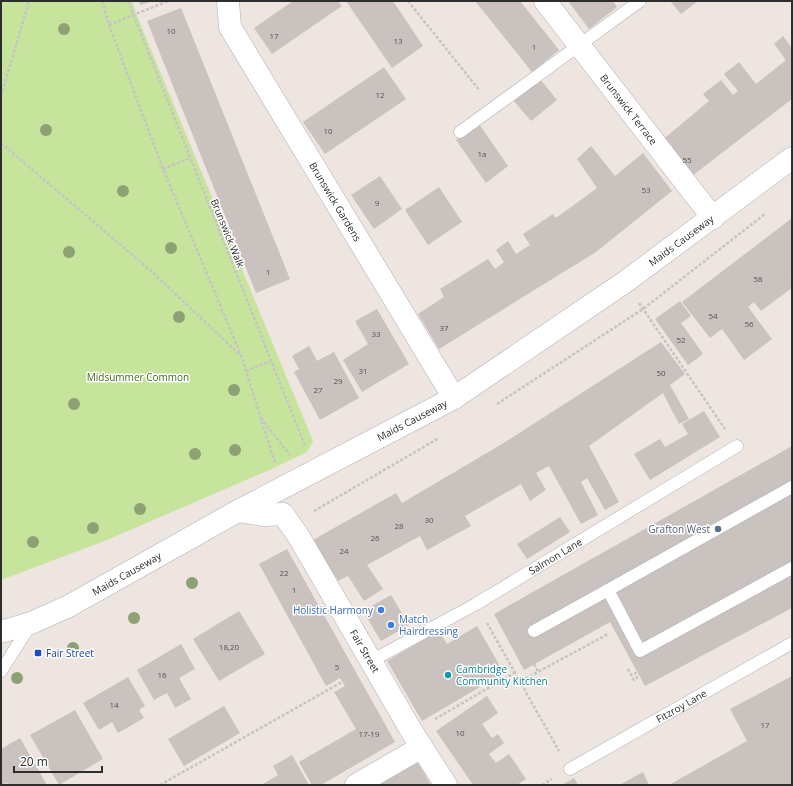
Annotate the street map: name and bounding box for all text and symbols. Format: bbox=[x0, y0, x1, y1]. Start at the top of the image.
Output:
house number: 10 bbox=[166, 25, 176, 36]
house number: 17 bbox=[269, 30, 279, 41]
house number: 13 bbox=[393, 35, 403, 46]
house number: 1 bbox=[532, 41, 536, 52]
street label: Brunswick Terrace bbox=[597, 71, 661, 148]
house number: 12 bbox=[375, 89, 385, 100]
house number: 10 bbox=[323, 125, 333, 136]
house number: 1a bbox=[477, 148, 487, 159]
house number: 55 bbox=[682, 154, 692, 165]
street label: Brunswick Gardens bbox=[306, 159, 365, 244]
house number: 53 bbox=[641, 184, 651, 195]
street label: Brunswick Walk bbox=[208, 197, 248, 270]
house number: 9 bbox=[375, 197, 380, 208]
street label: Maids Causeway bbox=[646, 211, 717, 269]
house number: 1 bbox=[266, 266, 270, 277]
house number: 58 bbox=[753, 273, 763, 284]
house number: 54 bbox=[708, 310, 718, 321]
house number: 56 bbox=[744, 318, 754, 329]
house number: 37 bbox=[439, 322, 449, 333]
house number: 33 bbox=[371, 328, 381, 339]
house number: 52 bbox=[676, 334, 686, 345]
house number: 31 bbox=[358, 365, 368, 376]
house number: 50 bbox=[656, 367, 666, 378]
park label: Midsummer Common bbox=[87, 370, 189, 384]
house number: 29 bbox=[333, 375, 343, 386]
house number: 27 bbox=[313, 384, 323, 395]
street label: Maids Causeway bbox=[374, 395, 450, 444]
house number: 30 bbox=[424, 514, 434, 525]
house number: 28 bbox=[394, 520, 404, 531]
place label: Grafton West bbox=[648, 522, 710, 536]
marker: Grafton West bbox=[713, 524, 723, 534]
house number: 26 bbox=[370, 532, 380, 543]
street label: Salmon Lane bbox=[526, 534, 585, 578]
house number: 24 bbox=[339, 545, 349, 556]
street label: Maids Causeway bbox=[89, 548, 165, 599]
house number: 22 bbox=[279, 567, 289, 578]
house number: 1 bbox=[292, 584, 296, 595]
place label: Holistic Harmony bbox=[293, 603, 374, 617]
marker: Holistic Harmony bbox=[376, 605, 386, 615]
place label: Match Hairdressing bbox=[399, 612, 459, 638]
marker: Match Hairdressing bbox=[386, 620, 396, 630]
street label: Fair Street bbox=[347, 627, 383, 676]
house number: 18,20 bbox=[219, 641, 240, 652]
place label: Fair Street bbox=[46, 646, 94, 660]
marker: Fair Street bbox=[33, 648, 43, 658]
house number: 5 bbox=[335, 661, 340, 672]
place label: Cambridge Community Kitchen bbox=[456, 662, 548, 688]
house number: 16 bbox=[157, 669, 167, 680]
marker: Cambridge Community Kitchen bbox=[443, 670, 453, 680]
street label: Fitzroy Lane bbox=[653, 686, 710, 726]
house number: 14 bbox=[109, 699, 119, 710]
house number: 17 bbox=[760, 719, 770, 730]
house number: 10 bbox=[455, 727, 465, 738]
house number: 17-19 bbox=[359, 728, 380, 739]
scale bar bbox=[14, 748, 102, 774]
text: 20 m bbox=[20, 753, 48, 770]

